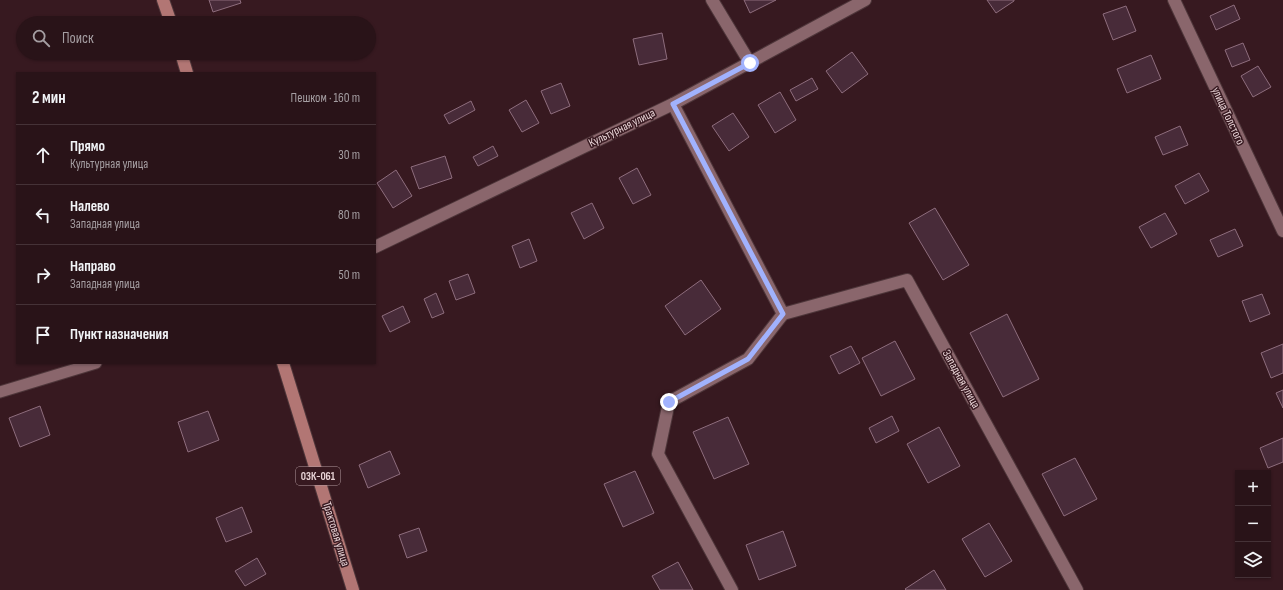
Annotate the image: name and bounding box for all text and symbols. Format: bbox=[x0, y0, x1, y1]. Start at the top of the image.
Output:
search box bbox=[16, 16, 376, 60]
icon: search bbox=[30, 27, 52, 49]
text: Поиск bbox=[62, 29, 94, 48]
route start bbox=[741, 54, 759, 72]
street label: улица Толстого bbox=[1208, 85, 1248, 147]
text: 2 мин bbox=[32, 88, 66, 108]
text: Пешком · 160 m bbox=[291, 90, 360, 106]
street label: Культурная улица bbox=[586, 105, 658, 151]
text: Прямо bbox=[70, 137, 105, 156]
icon: ahead bbox=[32, 144, 54, 166]
text: 30 m bbox=[338, 147, 360, 163]
text: Культурная улица bbox=[70, 156, 148, 172]
text: Налево bbox=[70, 197, 110, 216]
icon: left bbox=[32, 204, 54, 226]
text: 80 m bbox=[338, 207, 360, 223]
text: Западная улица bbox=[70, 216, 140, 232]
text: Направо bbox=[70, 257, 116, 276]
icon: right bbox=[32, 264, 54, 286]
text: 50 m bbox=[339, 267, 360, 283]
text: Западная улица bbox=[70, 276, 140, 292]
icon: arrive bbox=[32, 324, 54, 346]
text: Пункт назначения bbox=[70, 325, 168, 344]
street label: Западная улица bbox=[939, 347, 983, 411]
route end bbox=[660, 393, 678, 411]
road number: 03К-061 bbox=[296, 467, 340, 485]
map controls bbox=[1235, 470, 1271, 578]
button: + bbox=[1235, 470, 1271, 506]
street label: Трактовая улица bbox=[319, 500, 353, 568]
button: − bbox=[1235, 506, 1271, 542]
button: layers bbox=[1235, 542, 1271, 578]

